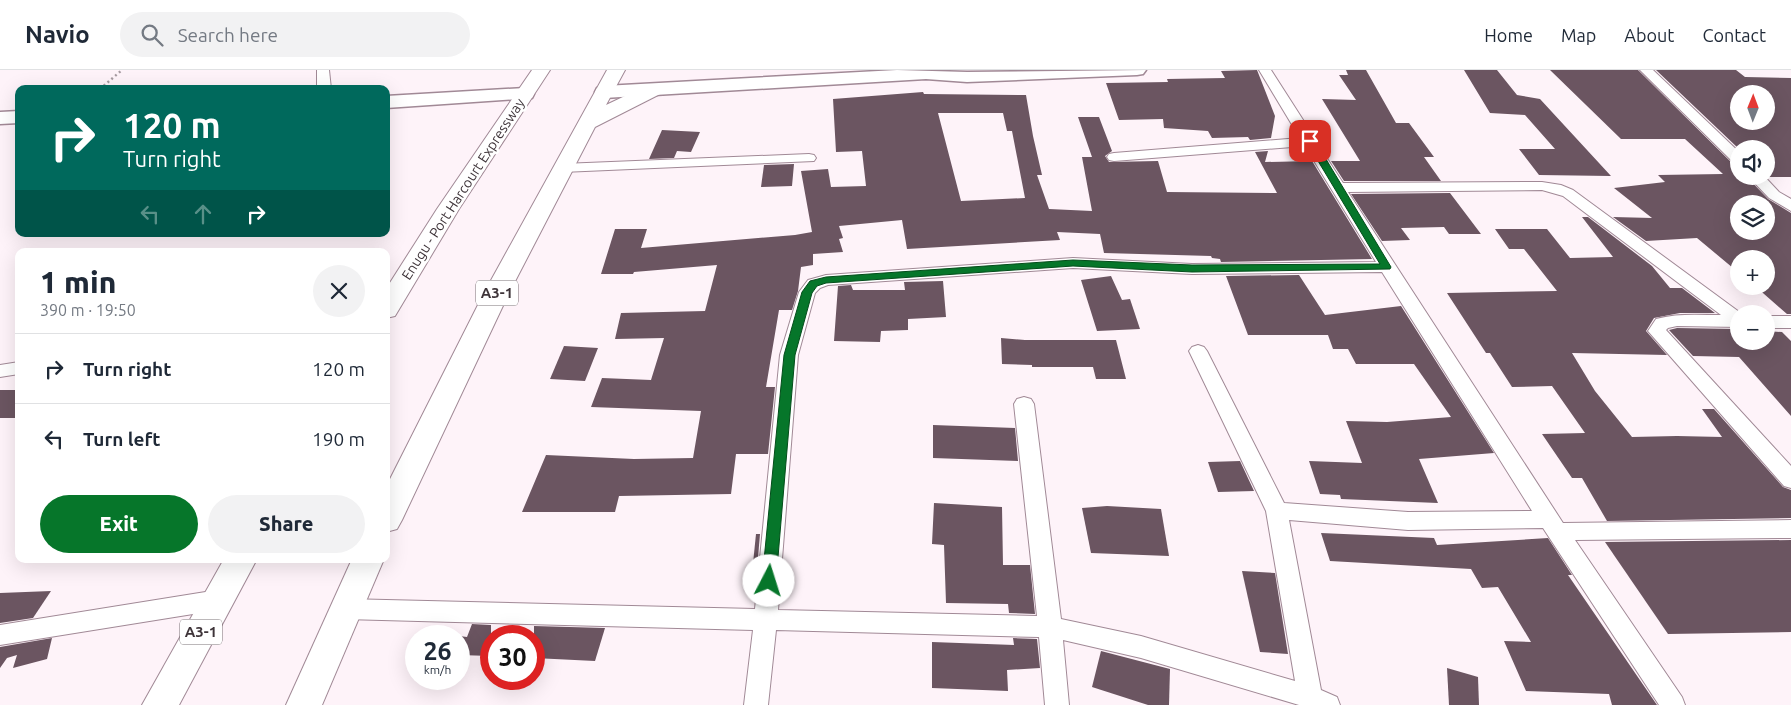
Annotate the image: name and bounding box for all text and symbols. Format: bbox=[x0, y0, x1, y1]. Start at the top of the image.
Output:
search box bbox=[120, 12, 470, 57]
text: Navio bbox=[25, 21, 90, 48]
icon: search bbox=[138, 21, 166, 49]
text: Search here bbox=[178, 24, 278, 46]
text: Home bbox=[1484, 25, 1533, 45]
text: Map bbox=[1561, 25, 1596, 45]
text: About bbox=[1624, 25, 1674, 45]
text: Contact bbox=[1702, 25, 1766, 45]
north arrow bbox=[1730, 85, 1775, 130]
map controls bbox=[1730, 85, 1775, 350]
street label: Enugu - Port Harcourt Expressway bbox=[398, 95, 528, 283]
icon: right bbox=[40, 105, 105, 170]
text: 120 m bbox=[123, 105, 221, 145]
pin bbox=[1289, 120, 1331, 162]
icon: arrive bbox=[1296, 127, 1324, 155]
button: sound bbox=[1730, 140, 1775, 185]
text: Turn right bbox=[123, 146, 221, 171]
button: layers bbox=[1730, 195, 1775, 240]
icon: left bbox=[136, 200, 164, 228]
icon: ahead bbox=[189, 200, 217, 228]
icon: right bbox=[242, 200, 270, 228]
button: + bbox=[1730, 250, 1775, 295]
text: 1 min bbox=[40, 265, 116, 299]
button: close bbox=[313, 265, 365, 317]
road number: A3-1 bbox=[476, 280, 518, 306]
text: 390 m · 19:50 bbox=[40, 301, 136, 319]
button: − bbox=[1730, 305, 1775, 350]
icon: right bbox=[40, 355, 68, 383]
text: Turn right bbox=[83, 358, 171, 380]
text: 120 m bbox=[312, 358, 365, 380]
icon: left bbox=[40, 425, 68, 453]
text: Turn left bbox=[83, 428, 161, 450]
text: 190 m bbox=[312, 428, 365, 450]
button: Exit bbox=[40, 495, 198, 553]
button: Share bbox=[208, 495, 365, 553]
position arrow bbox=[742, 554, 794, 606]
road number: A3-1 bbox=[180, 620, 222, 644]
speed limit sign: 30 bbox=[480, 625, 545, 690]
text: 26 bbox=[423, 637, 452, 665]
text: km/h bbox=[424, 663, 451, 676]

